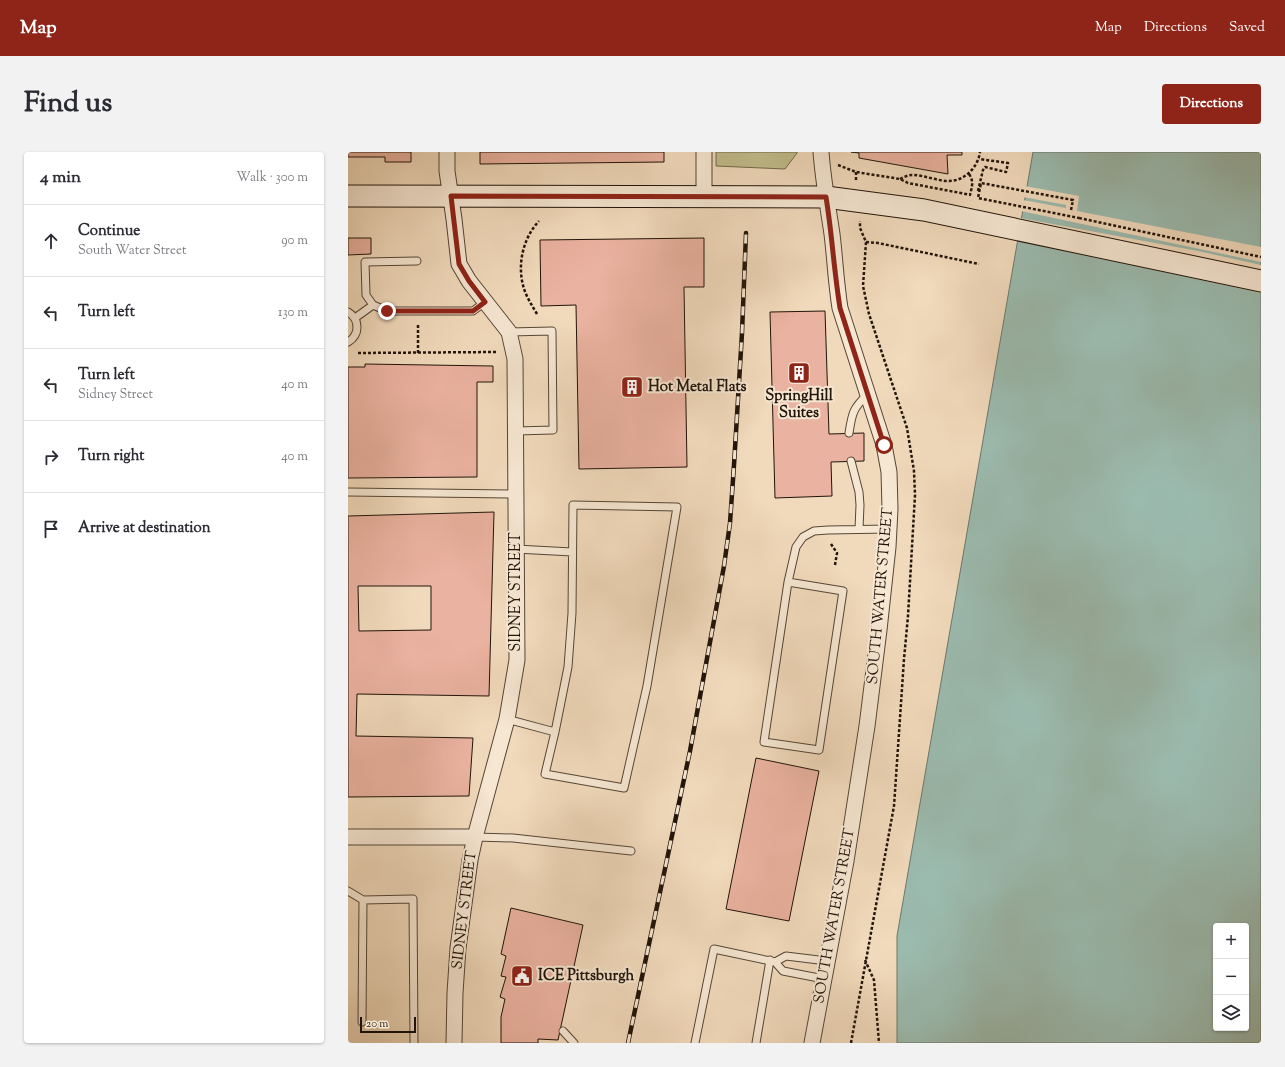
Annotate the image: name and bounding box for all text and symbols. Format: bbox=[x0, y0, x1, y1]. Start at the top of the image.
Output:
text: Map bbox=[20, 15, 57, 42]
text: Map bbox=[1095, 18, 1122, 38]
text: Directions bbox=[1144, 18, 1207, 38]
text: Saved bbox=[1229, 18, 1265, 38]
text: Find us bbox=[24, 84, 112, 124]
button: Directions bbox=[1162, 84, 1261, 124]
text: 4 min bbox=[40, 166, 81, 190]
text: Walk · 300 m bbox=[236, 169, 308, 187]
text: Continue bbox=[78, 221, 140, 242]
icon: ahead bbox=[40, 230, 62, 252]
text: 90 m bbox=[281, 232, 308, 250]
text: South Water Street bbox=[78, 242, 186, 260]
icon: left bbox=[40, 302, 62, 324]
text: Turn left bbox=[78, 302, 135, 323]
route end bbox=[378, 302, 396, 320]
text: 130 m bbox=[278, 304, 308, 322]
building icon: SpringHill Suites bbox=[786, 360, 812, 386]
text: Turn left bbox=[78, 365, 135, 386]
icon: left bbox=[40, 374, 62, 396]
building icon: Hot Metal Flats bbox=[619, 374, 645, 400]
text: 40 m bbox=[281, 376, 308, 394]
place label: Hot Metal Flats bbox=[648, 377, 747, 398]
text: Sidney Street bbox=[78, 386, 153, 404]
place label: SpringHill Suites bbox=[765, 386, 834, 424]
route start bbox=[875, 436, 893, 454]
icon: right bbox=[40, 446, 62, 468]
text: Turn right bbox=[78, 446, 144, 467]
text: 40 m bbox=[281, 448, 308, 466]
street label: SOUTH WATER STREET bbox=[863, 506, 899, 685]
icon: arrive bbox=[40, 518, 62, 540]
text: Arrive at destination bbox=[78, 518, 211, 539]
street label: SIDNEY STREET bbox=[506, 532, 527, 652]
street label: SOUTH WATER STREET bbox=[809, 826, 861, 1005]
street label: SIDNEY STREET bbox=[447, 849, 483, 971]
map controls bbox=[1213, 923, 1249, 1031]
button: + bbox=[1213, 923, 1249, 959]
button: − bbox=[1213, 959, 1249, 995]
public building icon: ICE Pittsburgh bbox=[509, 963, 535, 989]
place label: ICE Pittsburgh bbox=[538, 966, 635, 987]
button: layers bbox=[1213, 995, 1249, 1031]
scale bar bbox=[360, 1015, 416, 1034]
text: 20 m bbox=[366, 1016, 388, 1032]

